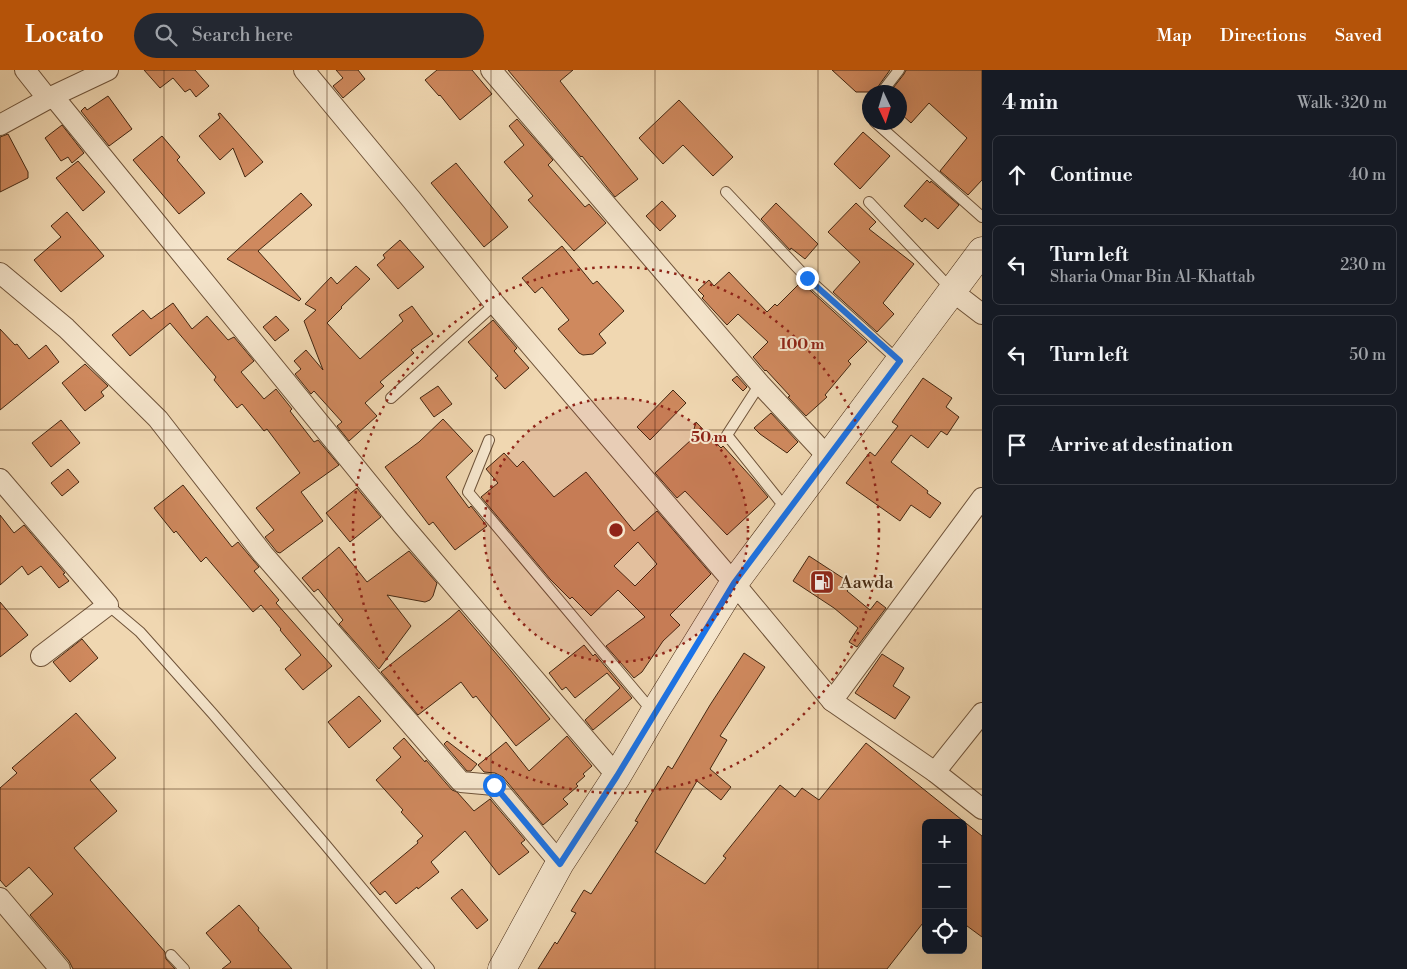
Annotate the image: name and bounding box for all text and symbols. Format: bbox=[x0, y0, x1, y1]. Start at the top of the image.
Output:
search box bbox=[134, 13, 484, 58]
text: Locato bbox=[25, 20, 104, 50]
icon: search bbox=[152, 21, 180, 49]
text: Search here bbox=[192, 23, 293, 47]
text: Map bbox=[1156, 24, 1192, 47]
text: Directions bbox=[1220, 24, 1307, 47]
text: Saved bbox=[1335, 24, 1382, 47]
north arrow bbox=[862, 85, 907, 130]
text: 4 min bbox=[1002, 90, 1058, 116]
text: Walk · 320 m bbox=[1297, 93, 1387, 113]
icon: ahead bbox=[1003, 161, 1031, 189]
text: Continue bbox=[1050, 163, 1133, 187]
text: 40 m bbox=[1349, 165, 1386, 185]
text: Turn left bbox=[1050, 243, 1129, 267]
icon: left bbox=[1003, 251, 1031, 279]
text: 230 m bbox=[1340, 255, 1386, 275]
route end bbox=[796, 267, 819, 290]
text: Sharia Omar Bin Al-Khattab bbox=[1050, 267, 1255, 287]
text: 100 m bbox=[780, 335, 825, 354]
icon: left bbox=[1003, 341, 1031, 369]
text: Turn left bbox=[1050, 343, 1129, 367]
text: 50 m bbox=[1349, 345, 1386, 365]
text: 50 m bbox=[691, 428, 727, 447]
icon: arrive bbox=[1003, 431, 1031, 459]
text: Arrive at destination bbox=[1050, 433, 1233, 457]
centre of rings bbox=[607, 521, 625, 539]
fuel station icon: Aawda bbox=[809, 569, 835, 595]
place label: Aawda bbox=[839, 571, 894, 594]
route start bbox=[483, 774, 506, 797]
map controls bbox=[922, 819, 967, 954]
button: + bbox=[922, 819, 967, 864]
button: − bbox=[922, 864, 967, 909]
button: locate bbox=[922, 909, 967, 954]

